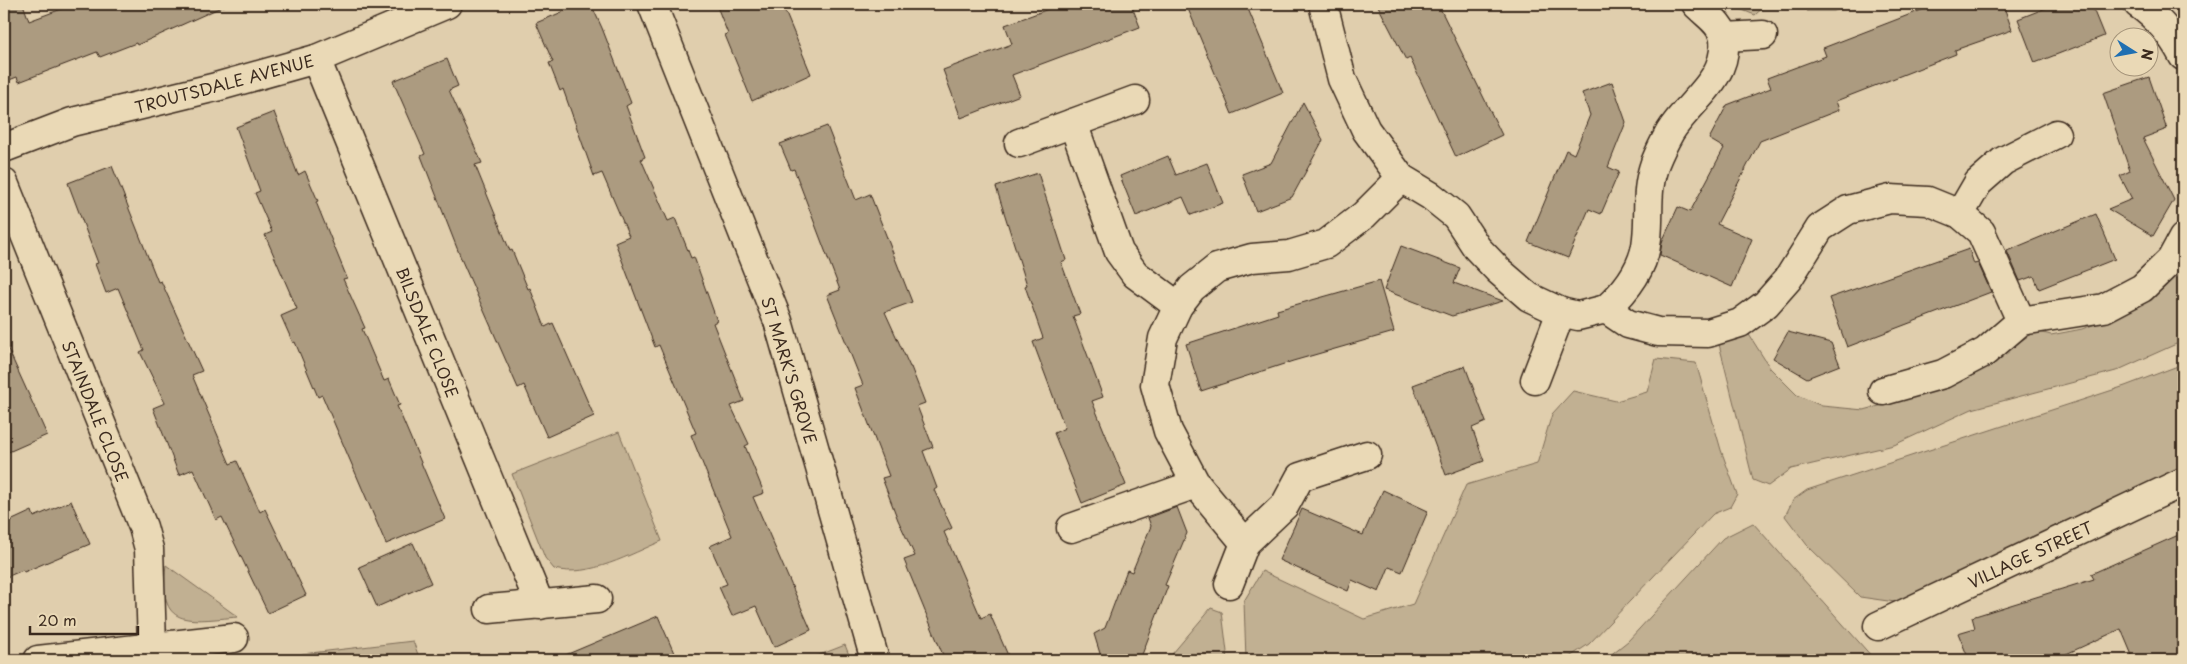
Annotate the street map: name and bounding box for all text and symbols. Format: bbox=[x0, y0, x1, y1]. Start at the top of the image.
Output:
north arrow bbox=[2110, 28, 2160, 78]
text: N bbox=[2136, 47, 2159, 62]
street label: TROUTSDALE AVENUE bbox=[132, 48, 316, 118]
street label: BILSDALE CLOSE bbox=[391, 263, 465, 401]
street label: ST MARK'S GROVE bbox=[756, 294, 824, 446]
street label: STAINDALE CLOSE bbox=[57, 337, 135, 485]
street label: VILLAGE STREET bbox=[1964, 515, 2096, 593]
scale bar bbox=[30, 604, 138, 636]
text: 20 m bbox=[38, 608, 77, 631]

